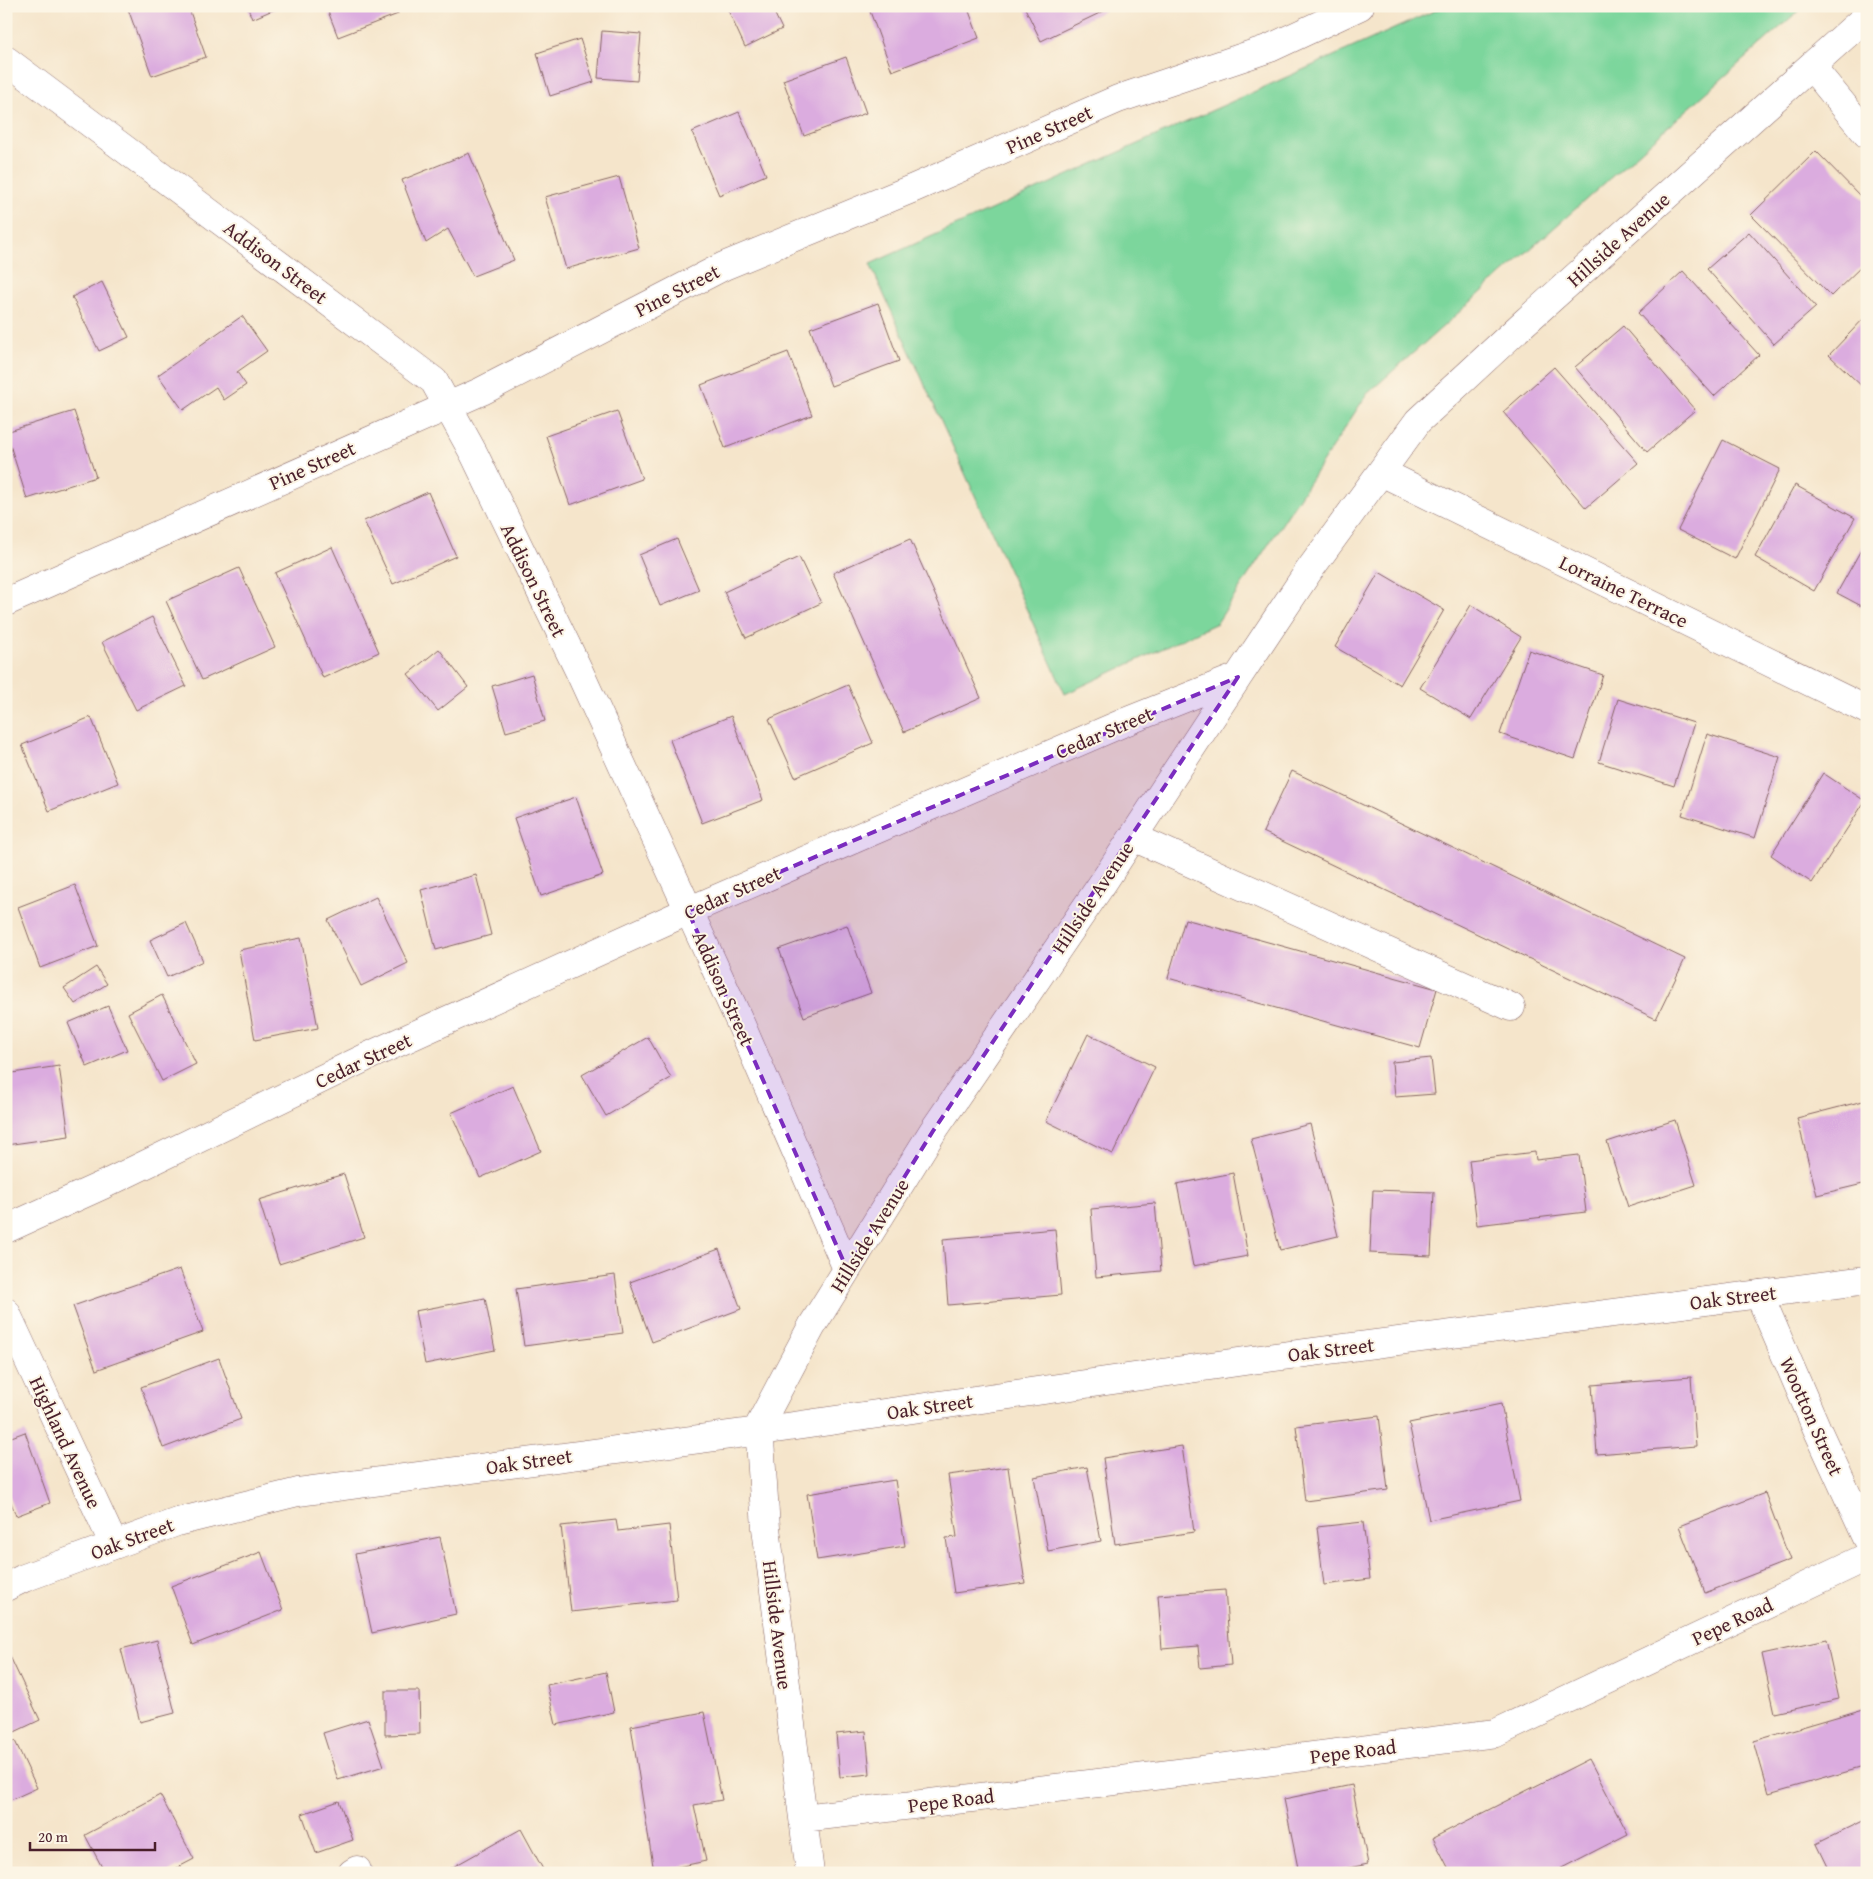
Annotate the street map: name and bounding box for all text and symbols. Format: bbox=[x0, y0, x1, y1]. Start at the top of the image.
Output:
street label: Pine Street bbox=[1001, 97, 1097, 161]
street label: Hillside Avenue bbox=[1560, 185, 1676, 293]
street label: Addison Street bbox=[218, 213, 334, 311]
street label: Pine Street bbox=[629, 256, 725, 324]
street label: Pine Street bbox=[264, 433, 360, 497]
street label: Addison Street bbox=[494, 518, 574, 642]
street label: Lorraine Terrace bbox=[1555, 547, 1693, 635]
street label: Cedar Street bbox=[1051, 698, 1157, 766]
street label: Hillside Avenue bbox=[1044, 835, 1140, 959]
street label: Cedar Street bbox=[679, 858, 785, 926]
street label: Addison Street bbox=[686, 926, 762, 1050]
street label: Cedar Street bbox=[310, 1025, 416, 1095]
street label: Hillside Avenue bbox=[822, 1172, 916, 1298]
street label: Oak Street bbox=[1688, 1277, 1778, 1317]
street label: Oak Street bbox=[1286, 1329, 1376, 1369]
street label: Wootton Street bbox=[1773, 1352, 1851, 1480]
street label: Highland Avenue bbox=[23, 1371, 109, 1513]
street label: Oak Street bbox=[885, 1386, 975, 1426]
street label: Oak Street bbox=[484, 1441, 574, 1481]
street label: Oak Street bbox=[86, 1510, 178, 1566]
street label: Hillside Avenue bbox=[756, 1559, 800, 1691]
street label: Pepe Road bbox=[1687, 1589, 1778, 1652]
street label: Pepe Road bbox=[1308, 1731, 1398, 1771]
street label: Pepe Road bbox=[906, 1780, 996, 1820]
scale bar bbox=[30, 1819, 155, 1851]
text: 20 m bbox=[38, 1826, 69, 1847]

